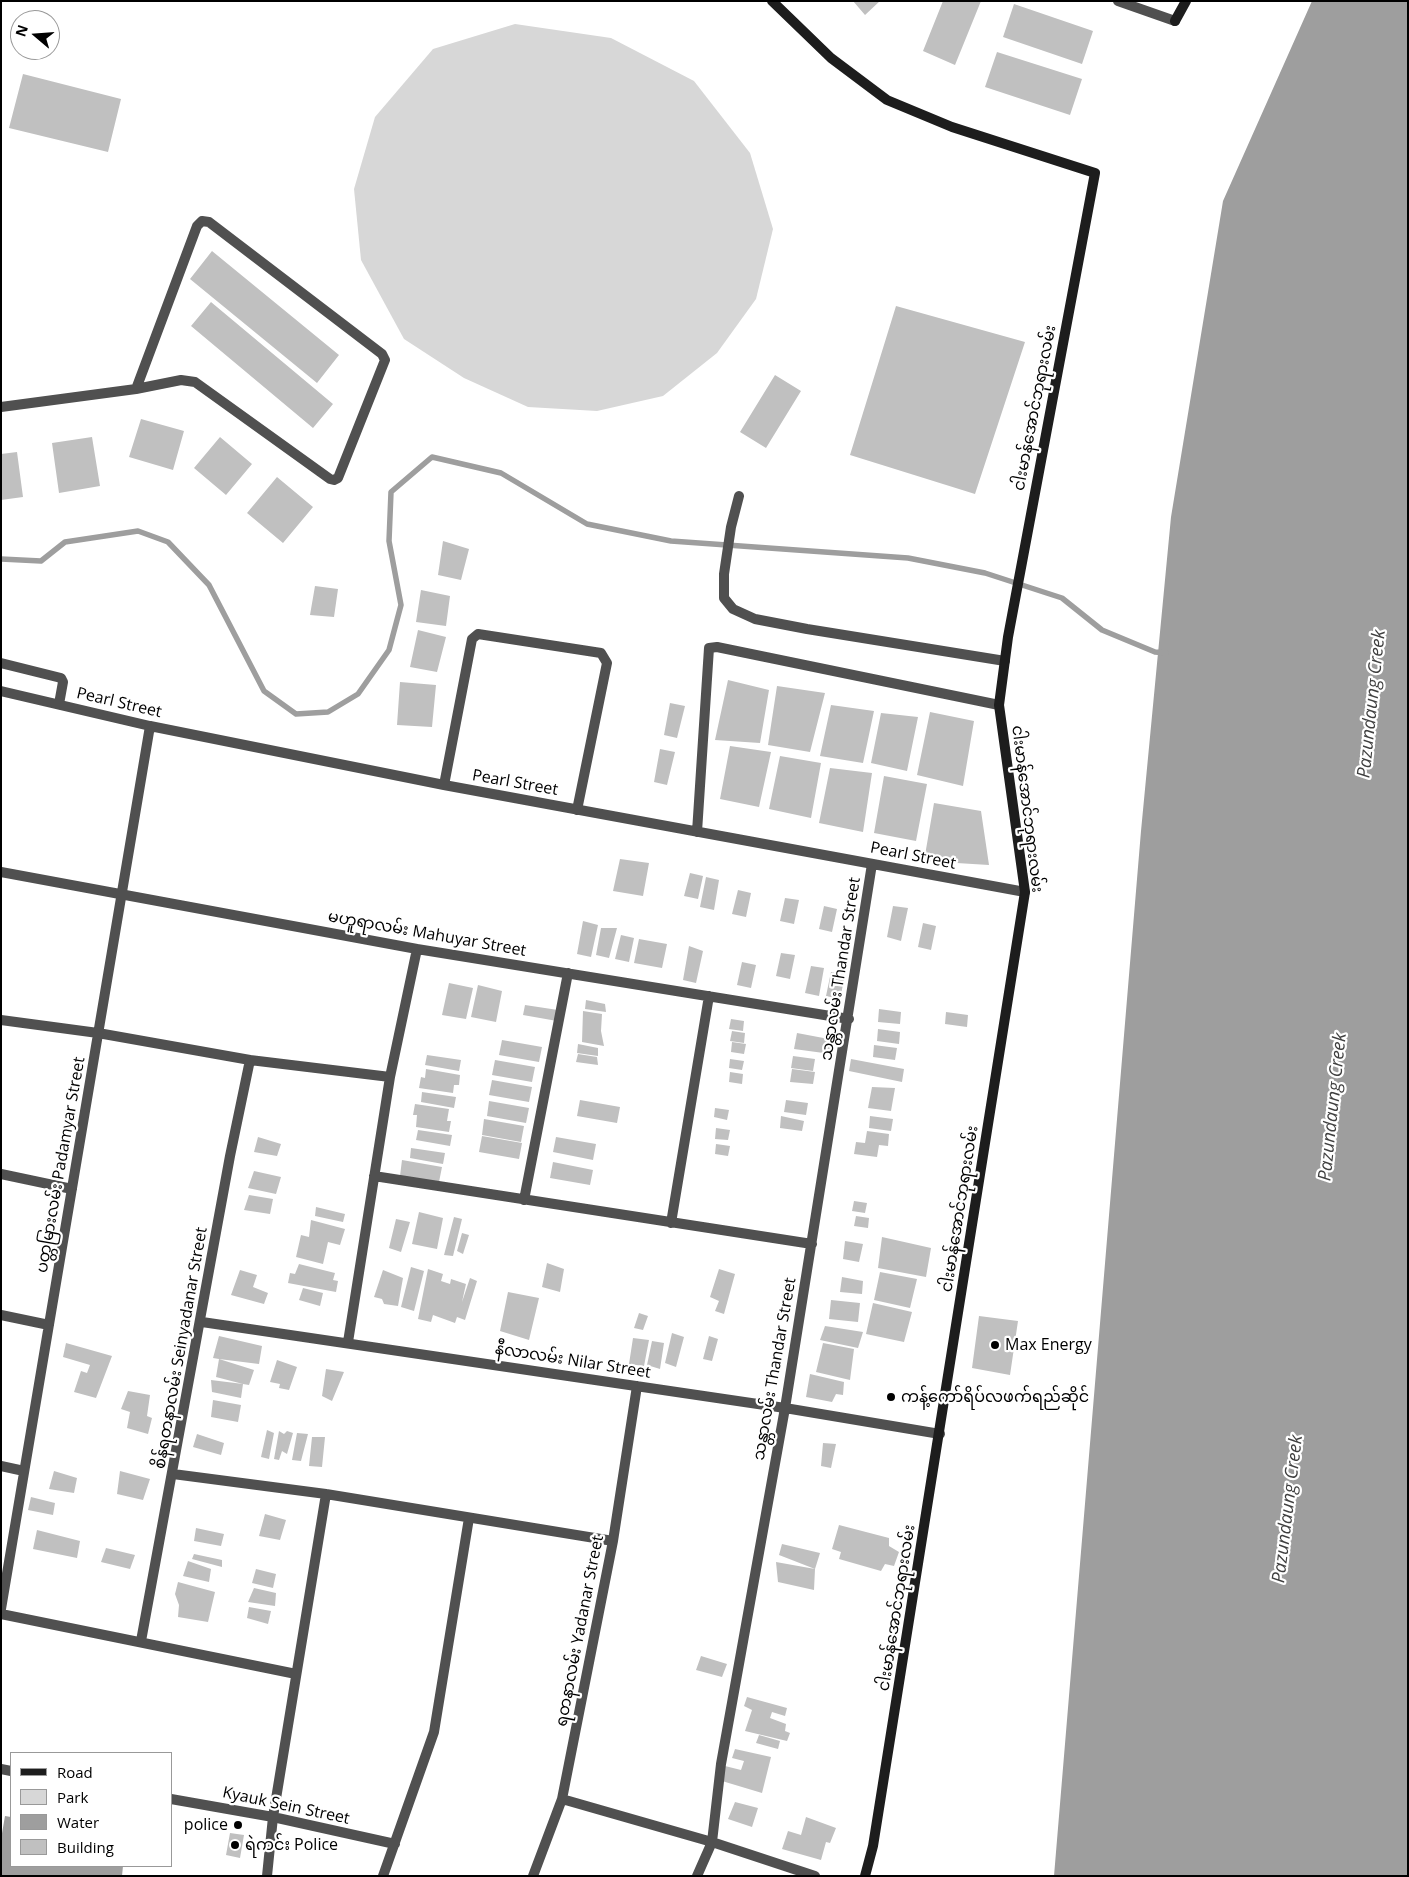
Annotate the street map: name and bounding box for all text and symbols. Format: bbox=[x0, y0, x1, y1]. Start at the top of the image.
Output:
north arrow bbox=[10, 10, 60, 60]
text: N bbox=[10, 22, 32, 39]
street label: ငါးမာန်အောင်ဘုရားလမ်း bbox=[1010, 324, 1060, 492]
water label: Pazundaung Creek bbox=[1353, 629, 1391, 779]
street label: Pearl Street bbox=[74, 684, 164, 722]
street label: ငါးမာန်အောင်ဘုရားလမ်း bbox=[1007, 724, 1047, 894]
street label: Pearl Street bbox=[471, 766, 559, 800]
street label: Pearl Street bbox=[869, 838, 957, 874]
street label: သန္တာလမ်း Thandar Street bbox=[817, 876, 865, 1062]
street label: မဟူရာလမ်း Mahuyar Street bbox=[326, 907, 528, 961]
water label: Pazundaung Creek bbox=[1314, 1032, 1352, 1182]
street label: ပတ္တမြားလမ်း Padamyar Street bbox=[33, 1056, 89, 1274]
street label: ငါးမာန်အောင်ဘုရားလမ်း bbox=[937, 1124, 983, 1294]
street label: စိန်ရတနာလမ်း Seinyadanar Street bbox=[150, 1226, 212, 1470]
street label: သန္တာလမ်း Thandar Street bbox=[749, 1276, 801, 1462]
place label: Max Energy bbox=[1005, 1335, 1092, 1355]
street label: နီလာလမ်း Nilar Street bbox=[494, 1339, 652, 1383]
marker: Max Energy bbox=[989, 1339, 1001, 1351]
place label: ကန့်ကော်ရိပ်လဖက်ရည်ဆိုင် bbox=[901, 1387, 1089, 1407]
marker: ကန့်ကော်ရိပ်လဖက်ရည်ဆိုင် bbox=[885, 1391, 897, 1403]
water label: Pazundaung Creek bbox=[1268, 1434, 1308, 1584]
street label: ငါးမာန်အောင်ဘုရားလမ်း bbox=[874, 1523, 920, 1693]
street label: ရတနာလမ်း Yadanar Street bbox=[552, 1534, 608, 1728]
legend bbox=[10, 1752, 172, 1867]
text: Road bbox=[57, 1762, 93, 1782]
street label: Kyauk Sein Street bbox=[221, 1783, 351, 1829]
text: Park bbox=[57, 1787, 88, 1807]
text: Water bbox=[57, 1812, 99, 1832]
place label: police bbox=[184, 1815, 228, 1835]
marker: police bbox=[232, 1819, 244, 1831]
place label: ရဲကင်း Police bbox=[245, 1835, 338, 1855]
text: Building bbox=[57, 1837, 114, 1857]
marker: ရဲကင်း Police bbox=[229, 1839, 241, 1851]

